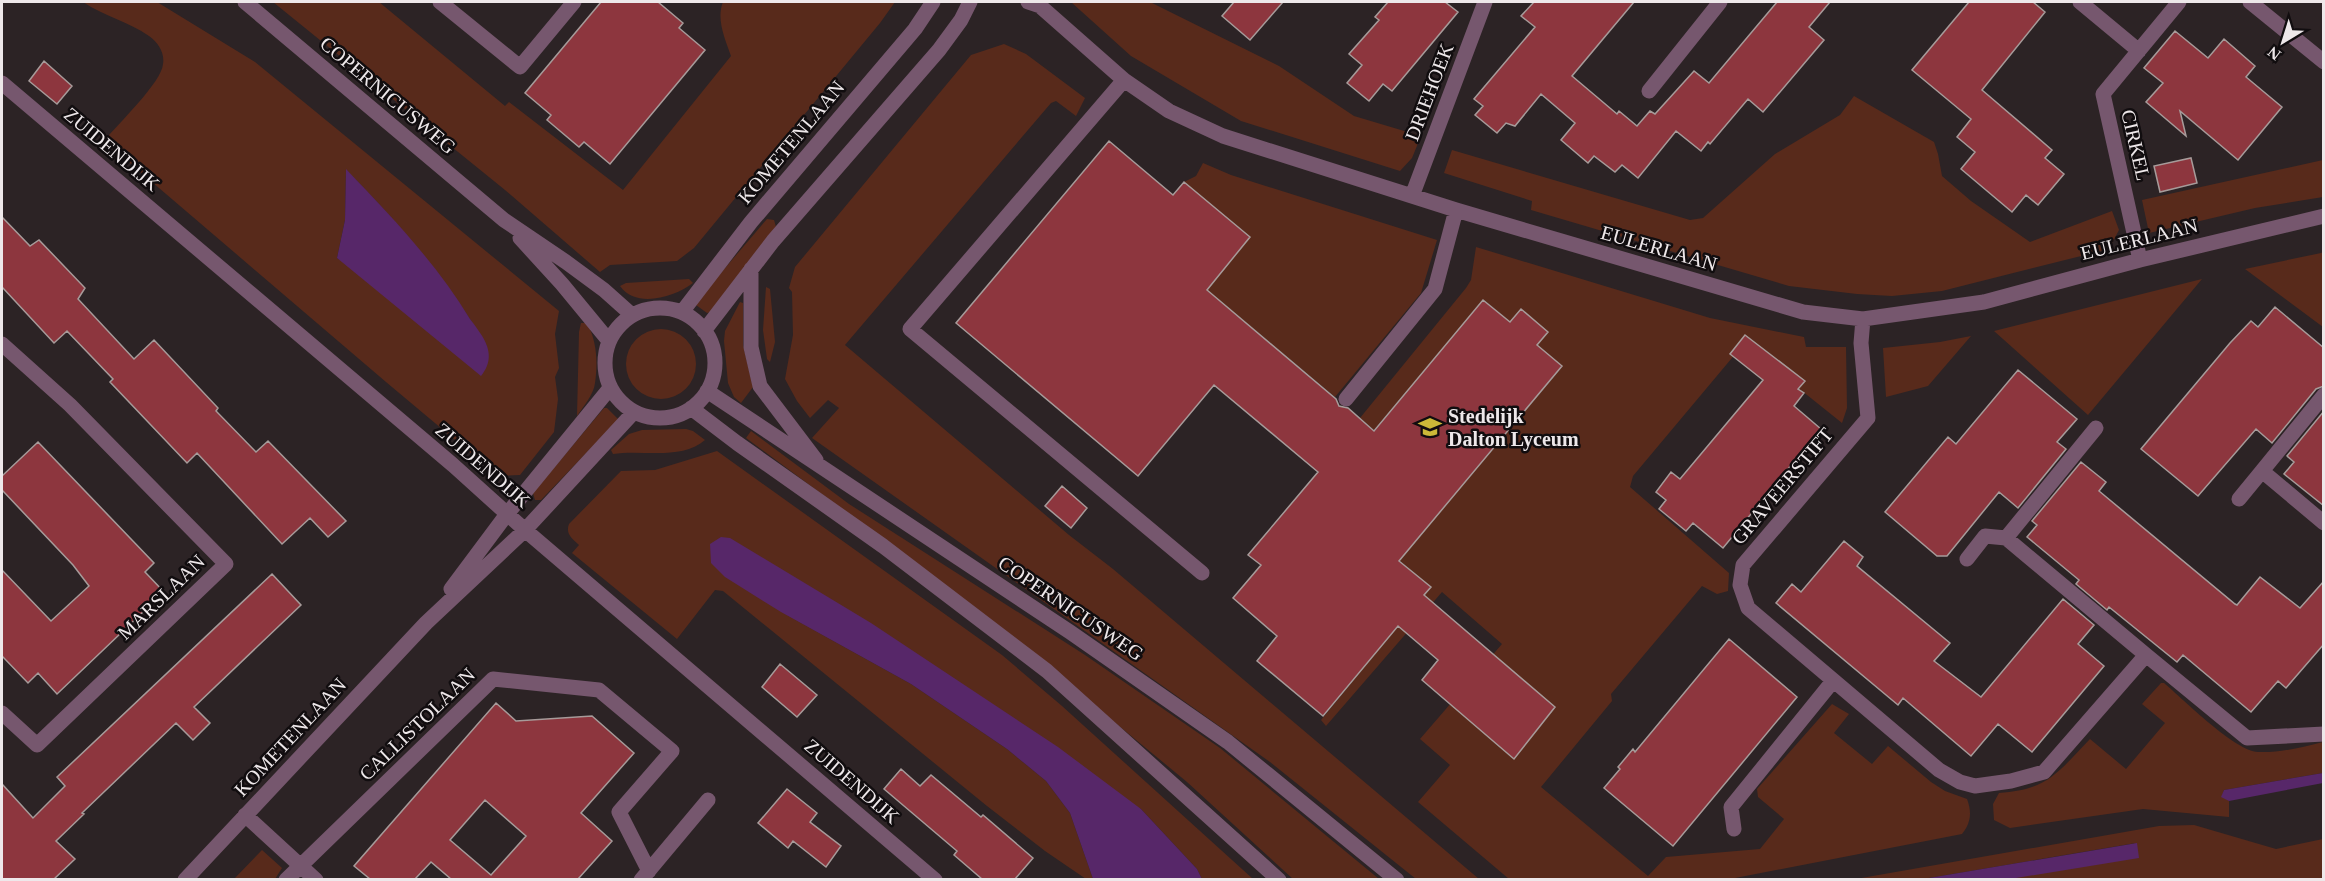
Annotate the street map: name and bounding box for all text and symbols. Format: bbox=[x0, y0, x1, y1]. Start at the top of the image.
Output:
north arrow bbox=[2253, 12, 2313, 72]
street label: COPERNICUSWEG bbox=[316, 32, 460, 158]
street label: DRIEHOEK bbox=[1400, 40, 1458, 144]
text: N bbox=[2264, 43, 2284, 64]
street label: KOMETENLAAN bbox=[733, 76, 849, 208]
street label: ZUIDENDIJK bbox=[60, 103, 165, 196]
street label: CIRKEL bbox=[2117, 107, 2155, 183]
street label: EULERLAAN bbox=[2078, 214, 2200, 264]
street label: EULERLAAN bbox=[1598, 221, 1720, 275]
place label: Stedelijk Dalton Lyceum bbox=[1448, 405, 1579, 451]
school or university icon: Stedelijk Dalton Lyceum bbox=[1417, 414, 1443, 440]
street label: ZUIDENDIJK bbox=[431, 418, 535, 512]
street label: GRAVEERSTIFT bbox=[1727, 423, 1837, 549]
street label: MARSLAAN bbox=[113, 550, 209, 644]
street label: COPERNICUSWEG bbox=[994, 551, 1148, 665]
street label: CALLISTOLAAN bbox=[355, 663, 479, 785]
street label: KOMETENLAAN bbox=[230, 673, 350, 801]
street label: ZUIDENDIJK bbox=[800, 734, 904, 828]

